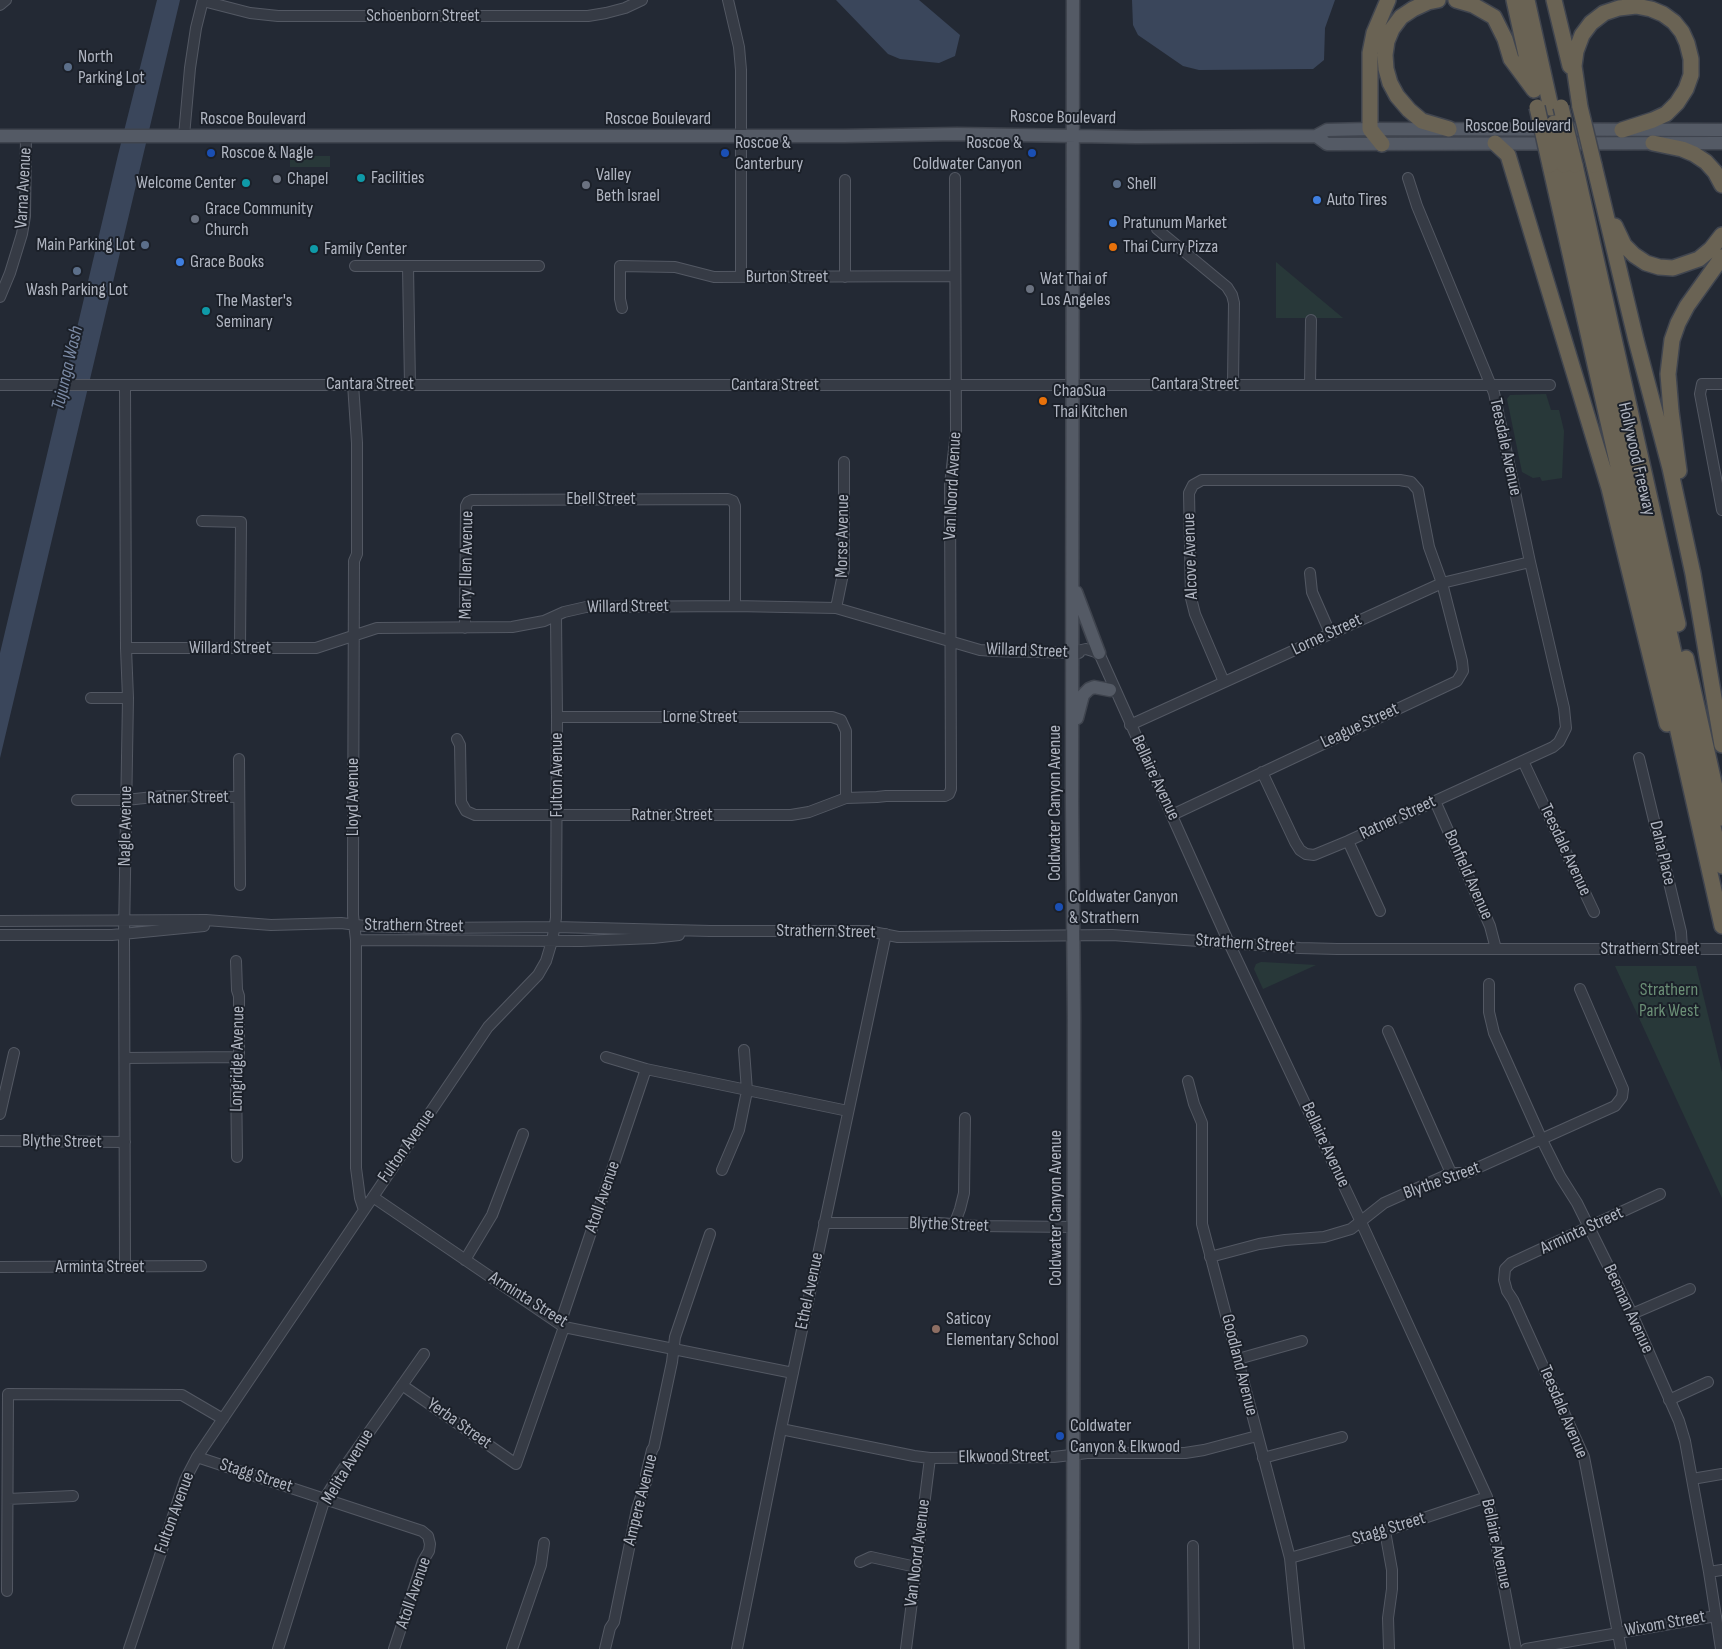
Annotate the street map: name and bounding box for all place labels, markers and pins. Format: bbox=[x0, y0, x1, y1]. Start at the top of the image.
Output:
place label: North Parking Lot bbox=[78, 46, 145, 88]
marker: North Parking Lot bbox=[62, 61, 74, 73]
place label: Roscoe & Canterbury bbox=[735, 132, 803, 174]
place label: Roscoe & Coldwater Canyon bbox=[913, 132, 1022, 174]
place label: Roscoe & Nagle bbox=[221, 142, 314, 164]
marker: Roscoe & Nagle bbox=[205, 147, 217, 159]
marker: Roscoe & Canterbury bbox=[719, 147, 731, 159]
marker: Roscoe & Coldwater Canyon bbox=[1026, 147, 1038, 159]
place label: Valley Beth Israel bbox=[596, 164, 660, 206]
place label: Facilities bbox=[371, 167, 425, 189]
place label: Chapel bbox=[287, 168, 328, 190]
place label: Welcome Center bbox=[136, 172, 236, 194]
marker: Facilities bbox=[355, 172, 367, 184]
marker: Chapel bbox=[271, 173, 283, 185]
place label: Shell bbox=[1127, 173, 1156, 195]
marker: Welcome Center bbox=[240, 177, 252, 189]
marker: Shell bbox=[1111, 178, 1123, 190]
marker: Valley Beth Israel bbox=[580, 179, 592, 191]
place label: Auto Tires bbox=[1327, 189, 1387, 211]
marker: Auto Tires bbox=[1311, 194, 1323, 206]
place label: Grace Community Church bbox=[205, 198, 313, 240]
place label: Pratunum Market bbox=[1123, 212, 1227, 234]
marker: Grace Community Church bbox=[189, 213, 201, 225]
marker: Pratunum Market bbox=[1107, 217, 1119, 229]
place label: Main Parking Lot bbox=[37, 234, 135, 256]
place label: Thai Curry Pizza bbox=[1123, 236, 1218, 258]
place label: Family Center bbox=[324, 238, 407, 260]
marker: Main Parking Lot bbox=[139, 239, 151, 251]
marker: Thai Curry Pizza bbox=[1107, 241, 1119, 253]
marker: Family Center bbox=[308, 243, 320, 255]
place label: Grace Books bbox=[190, 251, 264, 273]
marker: Grace Books bbox=[174, 256, 186, 268]
marker: Wash Parking Lot bbox=[71, 265, 83, 277]
place label: Wat Thai of Los Angeles bbox=[1040, 268, 1110, 310]
place label: Wash Parking Lot bbox=[26, 279, 128, 301]
marker: Wat Thai of Los Angeles bbox=[1024, 283, 1036, 295]
place label: The Master's Seminary bbox=[216, 290, 292, 332]
marker: The Master's Seminary bbox=[200, 305, 212, 317]
place label: ChaoSua Thai Kitchen bbox=[1053, 380, 1128, 422]
marker: ChaoSua Thai Kitchen bbox=[1037, 395, 1049, 407]
place label: Coldwater Canyon & Strathern bbox=[1069, 886, 1178, 929]
marker: Coldwater Canyon & Strathern bbox=[1053, 901, 1065, 913]
place label: Saticoy Elementary School bbox=[946, 1308, 1059, 1350]
marker: Saticoy Elementary School bbox=[930, 1323, 942, 1335]
place label: Coldwater Canyon & Elkwood bbox=[1070, 1415, 1180, 1458]
marker: Coldwater Canyon & Elkwood bbox=[1054, 1430, 1066, 1442]

